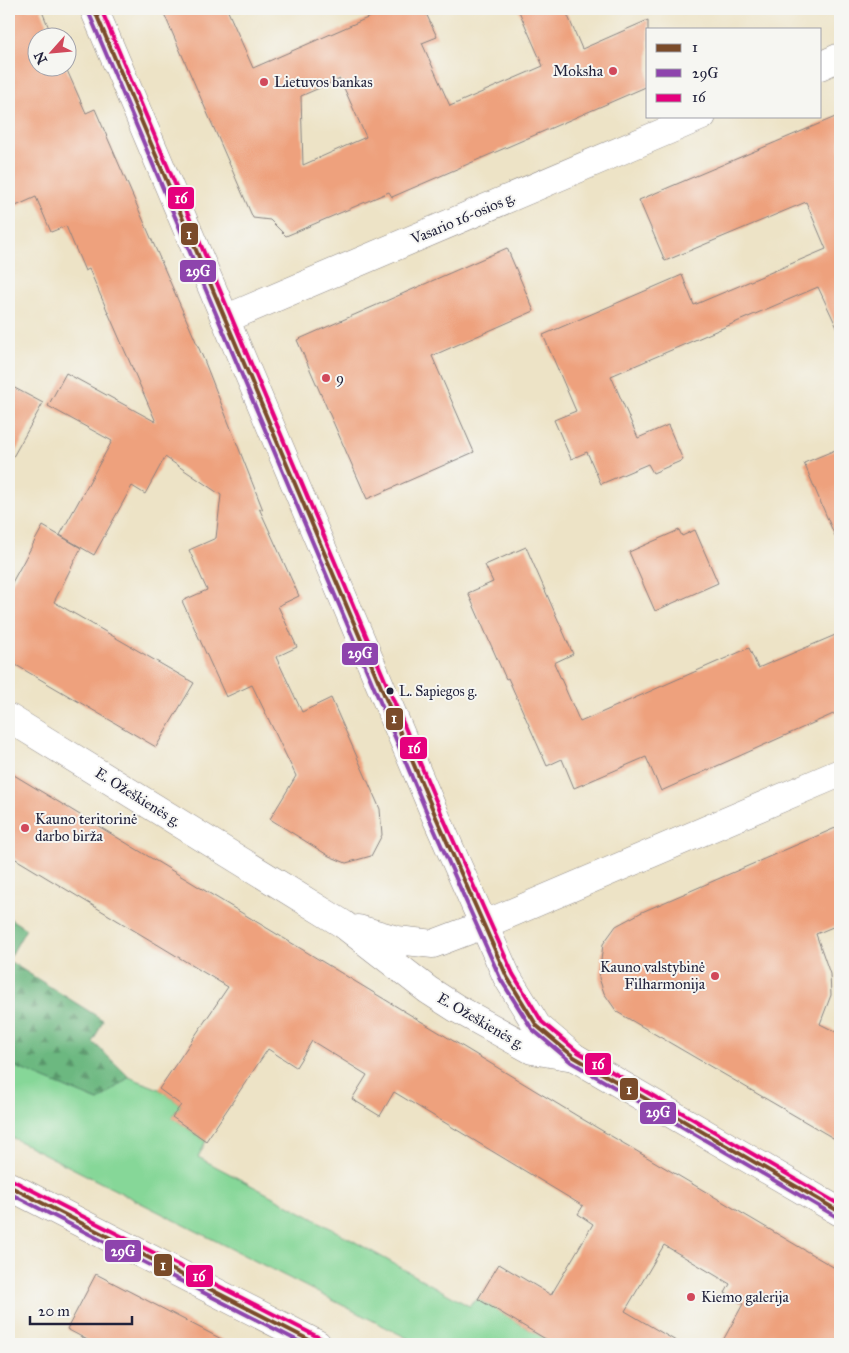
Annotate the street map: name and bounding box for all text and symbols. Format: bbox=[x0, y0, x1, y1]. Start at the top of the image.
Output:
north arrow bbox=[28, 28, 78, 78]
legend bbox=[646, 28, 822, 118]
text: 1 bbox=[692, 38, 698, 56]
text: N bbox=[31, 48, 51, 67]
place label: Moksha bbox=[553, 62, 604, 80]
text: 29G bbox=[692, 64, 718, 82]
marker: Moksha bbox=[607, 65, 619, 77]
place label: Lietuvos bankas bbox=[274, 73, 373, 91]
marker: Lietuvos bankas bbox=[258, 76, 270, 88]
text: 16 bbox=[692, 88, 707, 106]
line badge: 16 bbox=[167, 186, 195, 210]
street label: Vasario 16-osios g. bbox=[407, 188, 518, 248]
text: 16 bbox=[175, 190, 188, 207]
line badge: 1 bbox=[180, 222, 199, 246]
text: 1 bbox=[186, 226, 192, 243]
line badge: 29G bbox=[179, 259, 217, 283]
text: 29G bbox=[186, 263, 211, 281]
place label: 9 bbox=[336, 369, 344, 387]
marker: 9 bbox=[320, 372, 332, 384]
line badge: 29G bbox=[341, 642, 379, 666]
text: 29G bbox=[348, 645, 373, 663]
place label: L. Sapiegos g. bbox=[399, 683, 477, 700]
marker: L. Sapiegos g. bbox=[385, 686, 395, 696]
line badge: 1 bbox=[385, 707, 404, 731]
text: 1 bbox=[391, 710, 397, 727]
line badge: 16 bbox=[399, 736, 428, 760]
text: 16 bbox=[408, 740, 421, 757]
street label: E. Ožeškienės g. bbox=[92, 764, 184, 830]
place label: Kauno teritorinė darbo birža bbox=[35, 810, 137, 845]
marker: Kauno teritorinė darbo birža bbox=[19, 822, 31, 834]
place label: Kauno valstybinė Filharmonija bbox=[600, 958, 706, 993]
marker: Kauno valstybinė Filharmonija bbox=[709, 970, 721, 982]
street label: E. Ožeškienės g. bbox=[434, 989, 528, 1053]
line badge: 16 bbox=[584, 1052, 612, 1076]
text: 16 bbox=[592, 1056, 605, 1073]
line badge: 1 bbox=[619, 1077, 639, 1101]
text: 1 bbox=[626, 1081, 632, 1098]
line badge: 29G bbox=[639, 1101, 677, 1125]
text: 29G bbox=[646, 1104, 671, 1122]
line badge: 29G bbox=[104, 1239, 142, 1263]
text: 29G bbox=[111, 1243, 136, 1261]
line badge: 1 bbox=[153, 1253, 173, 1277]
text: 1 bbox=[160, 1257, 166, 1274]
line badge: 16 bbox=[185, 1264, 214, 1288]
text: 16 bbox=[193, 1268, 206, 1285]
place label: Kiemo galerija bbox=[701, 1288, 789, 1306]
marker: Kiemo galerija bbox=[685, 1291, 697, 1303]
scale bar bbox=[30, 1293, 132, 1325]
text: 20 m bbox=[38, 1302, 70, 1320]

